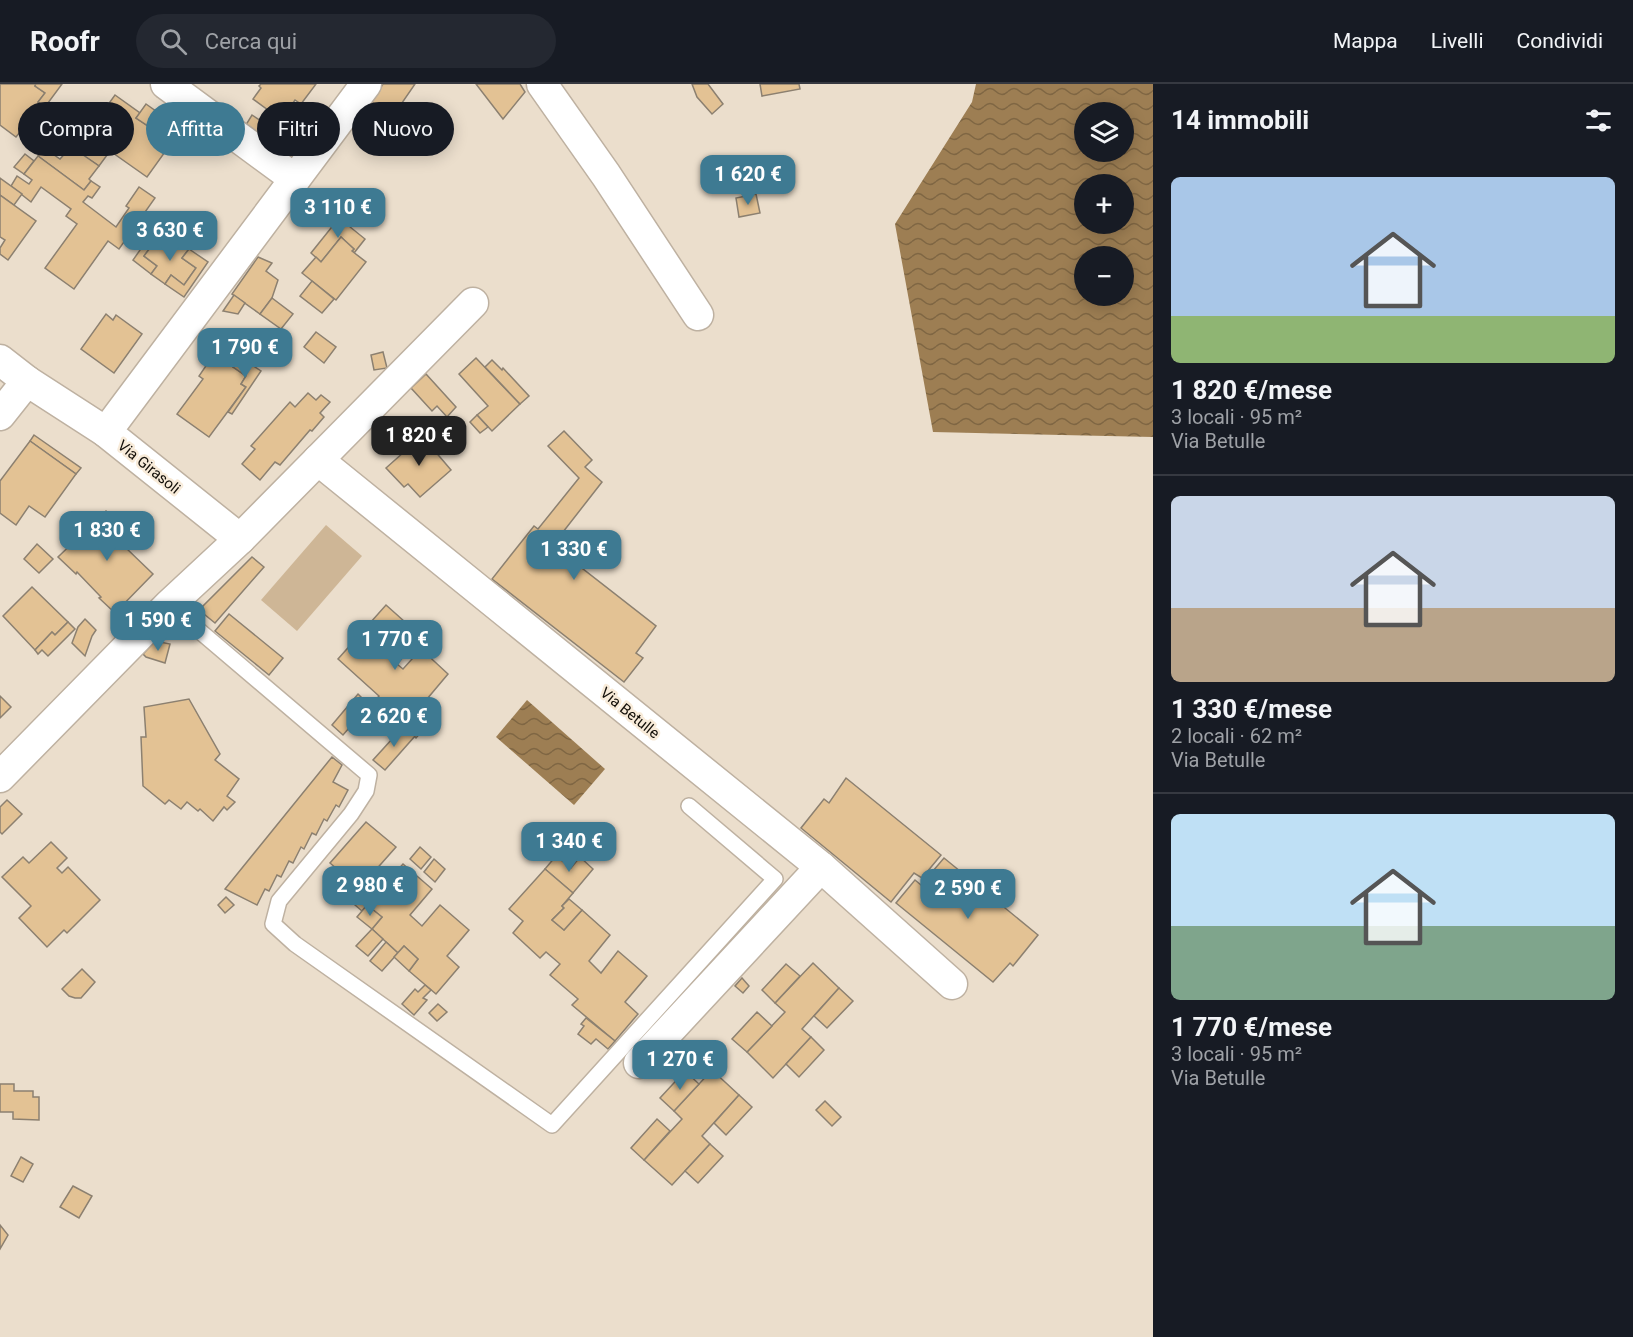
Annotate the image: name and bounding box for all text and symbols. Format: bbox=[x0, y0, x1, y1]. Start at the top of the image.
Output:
search box bbox=[136, 14, 556, 68]
text: Roofr bbox=[30, 25, 100, 58]
icon: search bbox=[157, 25, 190, 58]
text: Cerca qui bbox=[205, 29, 297, 54]
text: Mappa bbox=[1333, 29, 1398, 53]
text: Livelli bbox=[1431, 29, 1484, 53]
text: Condividi bbox=[1517, 29, 1603, 53]
chip: Compra bbox=[18, 102, 134, 156]
chip: Affitta bbox=[146, 102, 245, 156]
chip: Filtri bbox=[257, 102, 340, 156]
chip: Nuovo bbox=[352, 102, 454, 156]
map controls bbox=[1074, 102, 1134, 306]
button: layers bbox=[1074, 102, 1134, 162]
icon: filters bbox=[1582, 104, 1615, 137]
text: 14 immobili bbox=[1171, 105, 1309, 135]
pin: 1 620 € bbox=[693, 155, 803, 206]
text: 1 620 € bbox=[714, 162, 782, 186]
button: + bbox=[1074, 174, 1134, 234]
pin: 3 110 € bbox=[283, 188, 393, 239]
text: 3 110 € bbox=[304, 195, 372, 219]
pin: 3 630 € bbox=[115, 211, 225, 262]
icon: home bbox=[1339, 216, 1447, 324]
text: 3 630 € bbox=[136, 218, 204, 242]
button: − bbox=[1074, 246, 1134, 306]
pin: 1 790 € bbox=[190, 328, 300, 379]
text: 1 790 € bbox=[211, 335, 279, 359]
text: 1 820 €/mese bbox=[1171, 375, 1332, 405]
text: 3 locali · 95 m² bbox=[1171, 405, 1302, 429]
pin: 1 820 € bbox=[364, 416, 474, 467]
text: 1 820 € bbox=[385, 423, 453, 447]
text: Via Betulle bbox=[1171, 429, 1265, 453]
street label: Via Girasoli bbox=[114, 436, 184, 498]
pin: 1 830 € bbox=[52, 511, 162, 562]
text: 1 830 € bbox=[73, 518, 141, 542]
pin: 1 330 € bbox=[519, 530, 629, 581]
icon: home bbox=[1339, 535, 1447, 643]
text: 1 330 € bbox=[540, 537, 608, 561]
pin: 1 590 € bbox=[103, 601, 213, 652]
text: 1 590 € bbox=[124, 608, 192, 632]
pin: 1 770 € bbox=[340, 620, 450, 671]
text: 1 770 € bbox=[361, 627, 429, 651]
street label: Via Betulle bbox=[597, 684, 663, 742]
text: 1 330 €/mese bbox=[1171, 694, 1332, 724]
pin: 2 620 € bbox=[339, 697, 449, 748]
text: 2 620 € bbox=[360, 704, 428, 728]
text: 2 locali · 62 m² bbox=[1171, 724, 1302, 748]
text: Via Betulle bbox=[1171, 748, 1265, 772]
pin: 1 340 € bbox=[514, 822, 624, 873]
text: 1 340 € bbox=[535, 829, 603, 853]
icon: home bbox=[1339, 853, 1447, 961]
pin: 2 980 € bbox=[315, 866, 425, 917]
pin: 2 590 € bbox=[913, 869, 1023, 920]
text: 2 980 € bbox=[336, 873, 404, 897]
text: 2 590 € bbox=[934, 876, 1002, 900]
text: 1 770 €/mese bbox=[1171, 1012, 1332, 1042]
pin: 1 270 € bbox=[625, 1040, 735, 1091]
text: 3 locali · 95 m² bbox=[1171, 1042, 1302, 1066]
text: 1 270 € bbox=[646, 1047, 714, 1071]
text: Via Betulle bbox=[1171, 1066, 1265, 1090]

